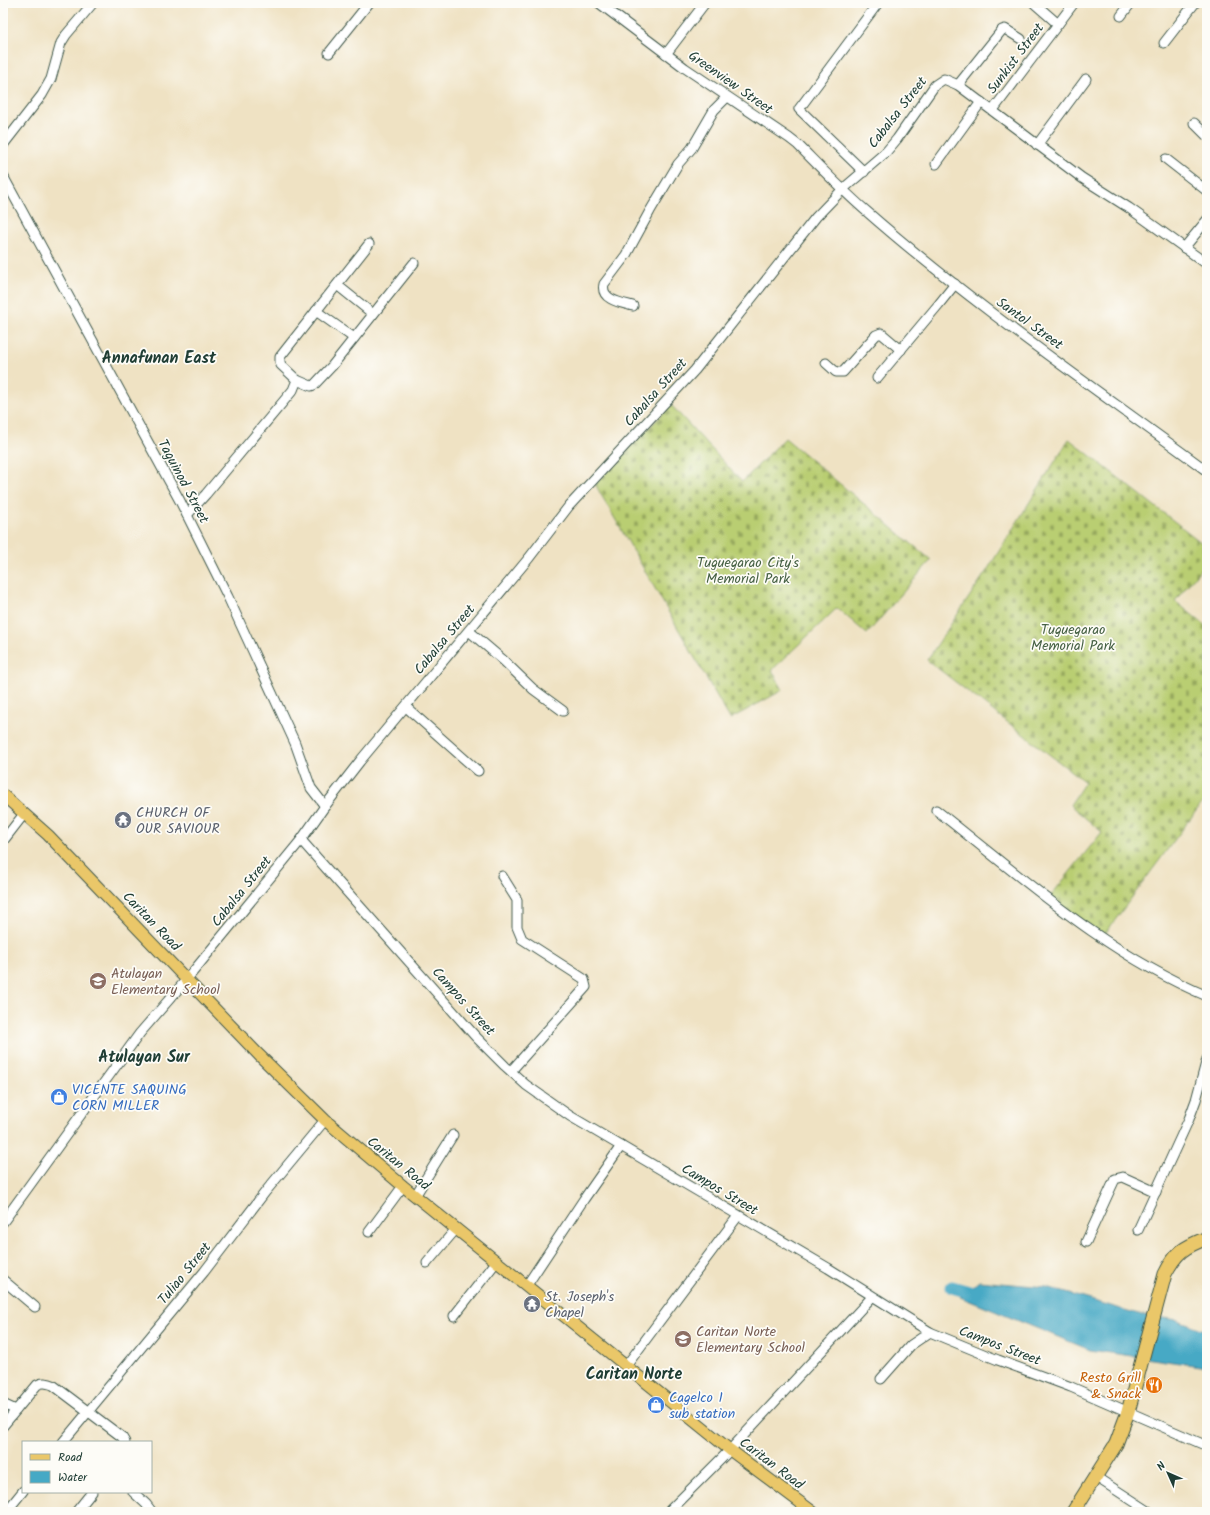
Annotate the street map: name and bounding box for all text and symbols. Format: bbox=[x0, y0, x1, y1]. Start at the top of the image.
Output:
street label: Sunkist Street bbox=[982, 18, 1050, 99]
street label: Greenview Street bbox=[683, 45, 778, 121]
street label: Cabalsa Street bbox=[863, 72, 933, 153]
street label: Santol Street bbox=[991, 292, 1068, 356]
district label: Annafunan East bbox=[102, 346, 217, 371]
street label: Cabalsa Street bbox=[619, 353, 693, 432]
street label: Taguinod Street bbox=[152, 435, 215, 528]
park label: Tuguegarao City's Memorial Park bbox=[697, 552, 799, 590]
street label: Cabalsa Street bbox=[409, 599, 481, 680]
park label: Tuguegarao Memorial Park bbox=[1031, 619, 1115, 657]
place label: CHURCH OF OUR SAVIOUR bbox=[136, 802, 220, 840]
temple icon: CHURCH OF OUR SAVIOUR bbox=[113, 810, 133, 830]
street label: Cabalsa Street bbox=[206, 851, 278, 932]
street label: Caritan Road bbox=[117, 887, 186, 957]
street label: Campos Street bbox=[426, 962, 501, 1041]
place label: Atulayan Elementary School bbox=[111, 963, 220, 1001]
school or university icon: Atulayan Elementary School bbox=[88, 971, 108, 991]
district label: Atulayan Sur bbox=[98, 1045, 191, 1070]
place label: VICENTE SAQUING CORN MILLER bbox=[72, 1079, 187, 1117]
shop icon: VICENTE SAQUING CORN MILLER bbox=[49, 1087, 69, 1107]
street label: Caritan Road bbox=[362, 1131, 436, 1197]
street label: Campos Street bbox=[677, 1158, 763, 1222]
street label: Tuliao Street bbox=[153, 1237, 217, 1310]
place label: St. Joseph's Chapel bbox=[545, 1286, 614, 1324]
temple icon: St. Joseph's Chapel bbox=[522, 1294, 542, 1314]
street label: Campos Street bbox=[955, 1320, 1044, 1372]
place label: Caritan Norte Elementary School bbox=[696, 1321, 805, 1359]
school or university icon: Caritan Norte Elementary School bbox=[673, 1329, 693, 1349]
district label: Caritan Norte bbox=[586, 1362, 682, 1387]
place label: Resto Grill & Snack bbox=[1080, 1367, 1142, 1405]
restaurant icon: Resto Grill & Snack bbox=[1144, 1375, 1164, 1395]
place label: Cagelco 1 sub station bbox=[669, 1387, 735, 1425]
shop icon: Cagelco 1 sub station bbox=[646, 1395, 666, 1415]
street label: Caritan Road bbox=[734, 1432, 809, 1496]
legend bbox=[22, 1441, 152, 1493]
text: Road bbox=[58, 1448, 83, 1467]
north arrow bbox=[1148, 1453, 1188, 1493]
text: N bbox=[1153, 1458, 1170, 1475]
text: Water bbox=[58, 1468, 88, 1487]

